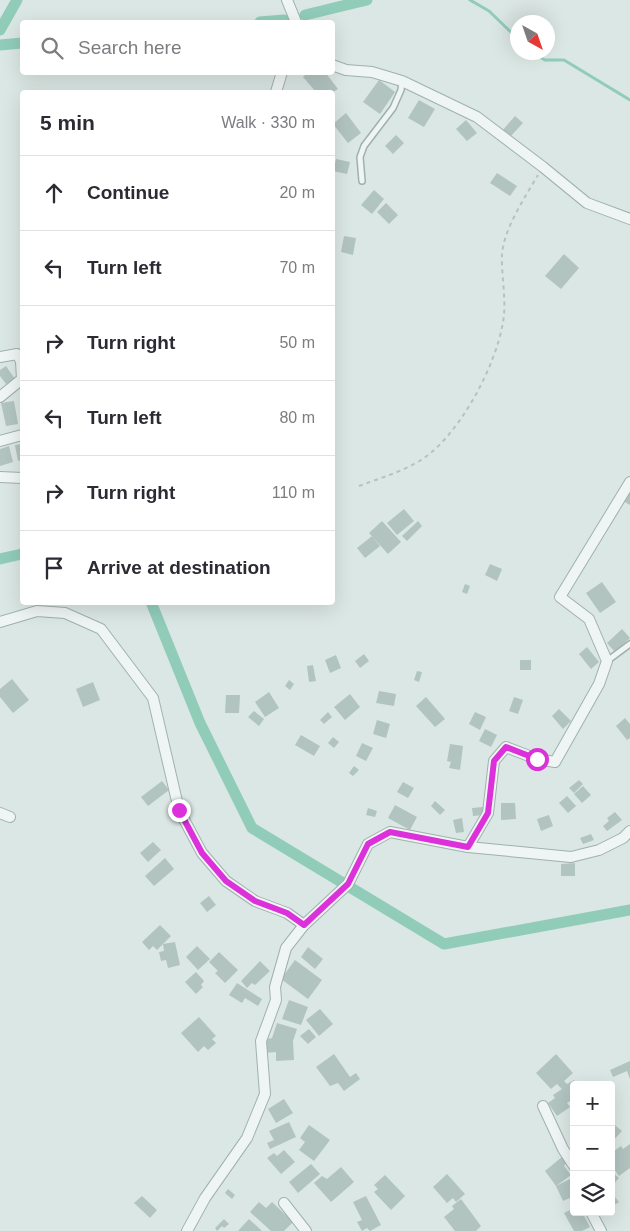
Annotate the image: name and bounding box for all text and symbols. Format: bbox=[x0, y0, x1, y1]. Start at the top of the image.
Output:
north arrow bbox=[510, 15, 555, 60]
search box bbox=[20, 20, 335, 75]
icon: search bbox=[38, 34, 66, 62]
text: Search here bbox=[78, 37, 182, 58]
text: 5 min bbox=[40, 111, 95, 134]
text: Walk · 330 m bbox=[221, 114, 315, 131]
icon: ahead bbox=[40, 179, 68, 207]
text: Continue bbox=[87, 182, 169, 203]
text: 20 m bbox=[279, 184, 315, 201]
icon: left bbox=[40, 254, 68, 282]
text: Turn left bbox=[87, 257, 162, 278]
text: 70 m bbox=[279, 259, 315, 276]
icon: right bbox=[40, 329, 68, 357]
text: Turn right bbox=[87, 332, 175, 353]
text: 50 m bbox=[279, 334, 315, 351]
icon: left bbox=[40, 404, 68, 432]
text: Turn left bbox=[87, 407, 162, 428]
text: 80 m bbox=[279, 409, 315, 426]
icon: right bbox=[40, 479, 68, 507]
text: Turn right bbox=[87, 482, 175, 503]
text: 110 m bbox=[272, 484, 315, 501]
icon: arrive bbox=[40, 554, 68, 582]
text: Arrive at destination bbox=[87, 557, 271, 578]
route start bbox=[526, 748, 549, 771]
route end bbox=[168, 799, 191, 822]
map controls bbox=[570, 1081, 615, 1216]
button: + bbox=[570, 1081, 615, 1126]
button: − bbox=[570, 1126, 615, 1171]
button: layers bbox=[570, 1171, 615, 1216]

